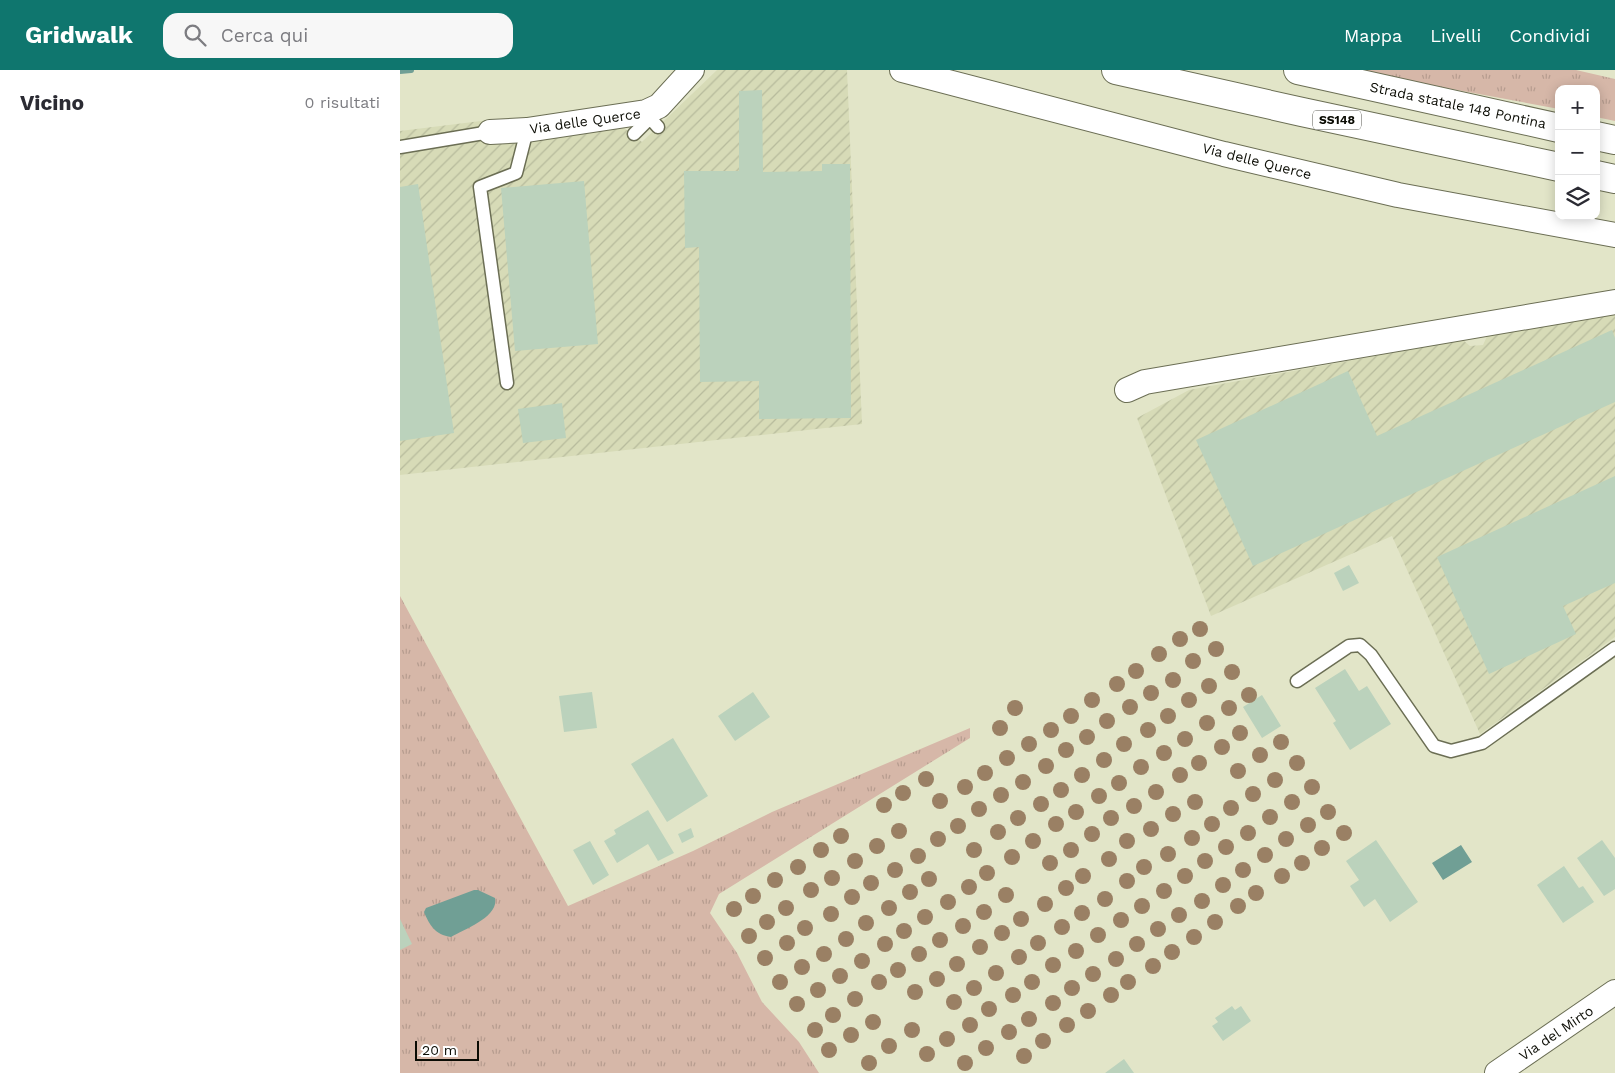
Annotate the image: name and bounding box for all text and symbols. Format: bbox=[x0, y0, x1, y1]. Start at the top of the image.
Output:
search box bbox=[163, 13, 513, 58]
text: Gridwalk bbox=[25, 21, 133, 49]
icon: search bbox=[181, 21, 209, 49]
text: Cerca qui bbox=[221, 24, 308, 47]
text: Mappa bbox=[1344, 25, 1402, 46]
text: Livelli bbox=[1430, 25, 1481, 46]
text: Condividi bbox=[1509, 25, 1590, 46]
street label: Strada statale 148 Pontina bbox=[1368, 78, 1548, 132]
map controls bbox=[1555, 85, 1600, 220]
button: + bbox=[1555, 85, 1600, 130]
text: Vicino bbox=[20, 90, 84, 115]
text: 0 risultati bbox=[305, 93, 380, 112]
street label: Via delle Querce bbox=[528, 105, 642, 137]
road number: SS148 bbox=[1313, 110, 1361, 130]
button: − bbox=[1555, 130, 1600, 175]
street label: Via delle Querce bbox=[1201, 140, 1313, 182]
button: layers bbox=[1555, 175, 1600, 220]
street label: Via del Mirto bbox=[1516, 1002, 1596, 1064]
scale bar bbox=[415, 1038, 479, 1061]
text: 20 m bbox=[422, 1042, 457, 1058]

